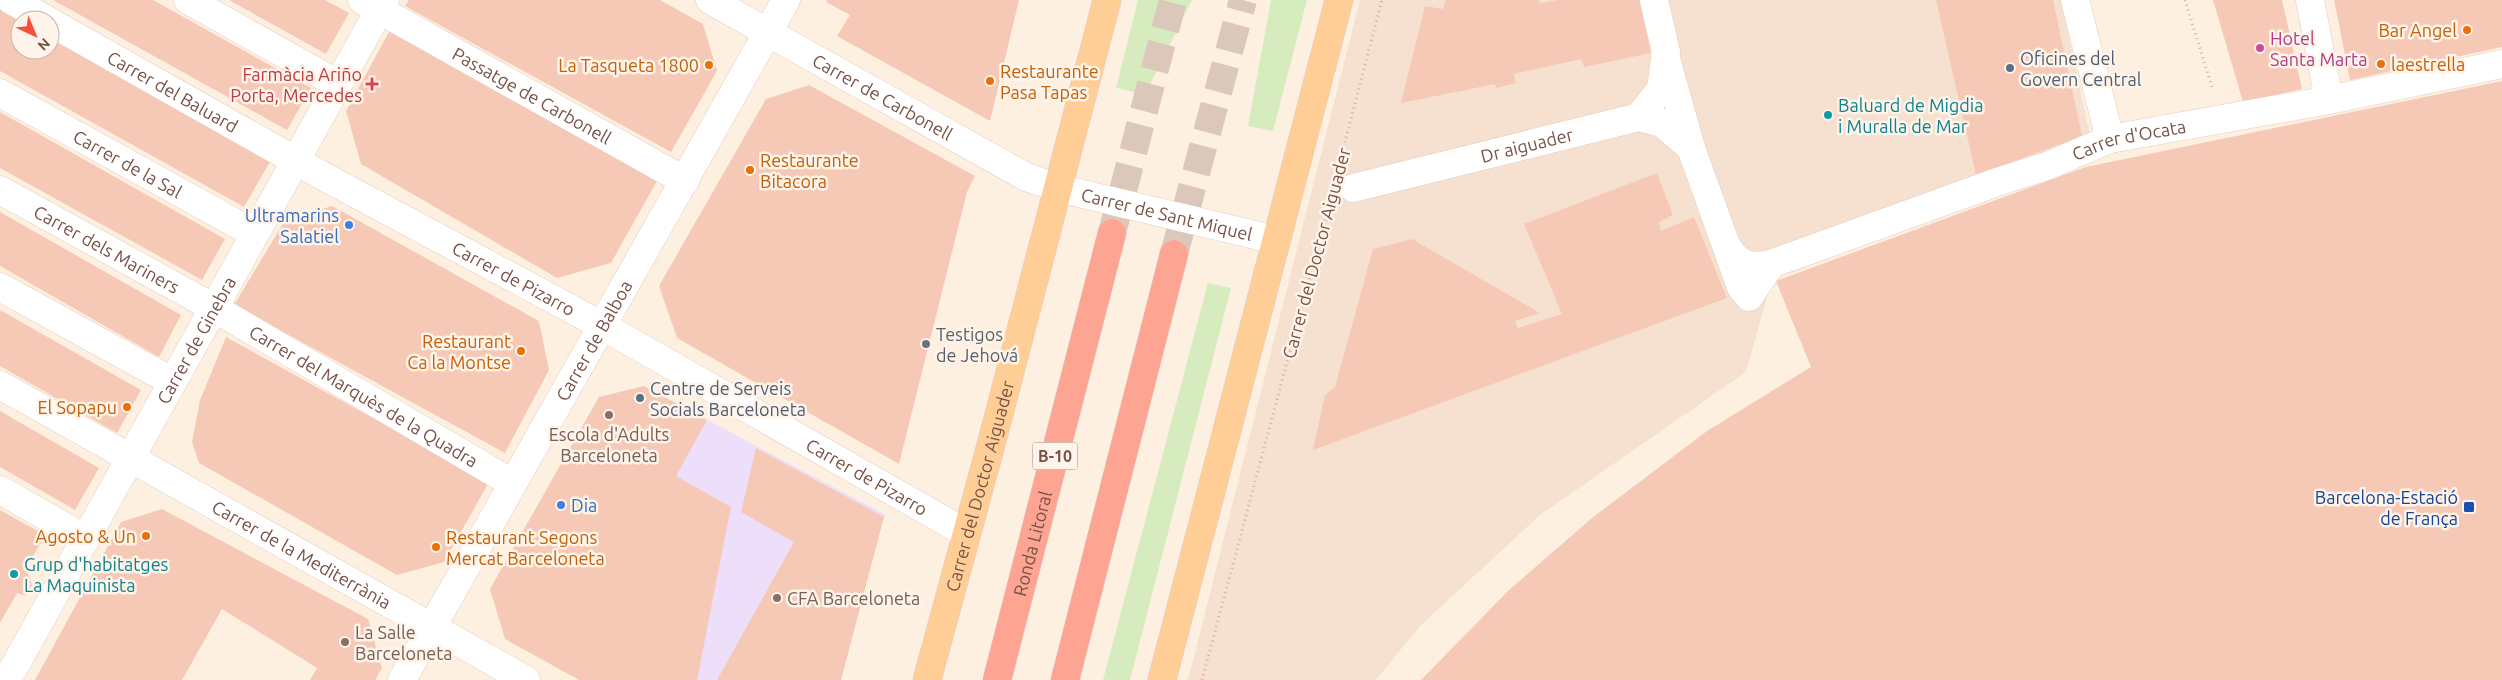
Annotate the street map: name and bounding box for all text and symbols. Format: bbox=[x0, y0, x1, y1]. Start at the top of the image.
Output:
north arrow bbox=[10, 10, 60, 60]
place label: Bar Angel bbox=[2378, 20, 2457, 40]
marker: Bar Angel bbox=[2461, 24, 2473, 36]
place label: Hotel Santa Marta bbox=[2270, 28, 2367, 69]
text: N bbox=[35, 35, 53, 54]
marker: Hotel Santa Marta bbox=[2254, 42, 2266, 54]
street label: Passatge de Carbonell bbox=[449, 43, 615, 148]
street label: Carrer del Baluard bbox=[104, 47, 242, 136]
place label: Oficines del Govern Central bbox=[2020, 48, 2142, 89]
street label: Carrer de Carbonell bbox=[809, 50, 957, 144]
place label: laestrella bbox=[2391, 54, 2465, 74]
place label: La Tasqueta 1800 bbox=[558, 55, 699, 75]
marker: laestrella bbox=[2375, 58, 2387, 70]
marker: La Tasqueta 1800 bbox=[703, 59, 715, 71]
place label: Restaurante Pasa Tapas bbox=[1000, 61, 1099, 102]
marker: Oficines del Govern Central bbox=[2004, 62, 2016, 74]
place label: Farmàcia Ariño Porta, Mercedes bbox=[230, 64, 362, 105]
marker: Restaurante Pasa Tapas bbox=[984, 75, 996, 87]
marker: Farmàcia Ariño Porta, Mercedes bbox=[366, 78, 378, 90]
place label: Baluard de Migdia i Muralla de Mar bbox=[1838, 95, 1984, 136]
marker: Baluard de Migdia i Muralla de Mar bbox=[1822, 109, 1834, 121]
street label: Carrer d'Ocata bbox=[2069, 116, 2188, 164]
street label: Dr aiguader bbox=[1478, 124, 1575, 166]
street label: Carrer de la Sal bbox=[70, 126, 186, 202]
street label: Carrer del Doctor Aiguader bbox=[1278, 145, 1354, 361]
place label: Restaurante Bitacora bbox=[760, 150, 859, 191]
marker: Restaurante Bitacora bbox=[744, 164, 756, 176]
street label: Carrer de Sant Miquel bbox=[1079, 184, 1255, 244]
street label: Carrer dels Mariners bbox=[31, 201, 183, 297]
place label: Ultramarins Salatiel bbox=[245, 205, 339, 246]
marker: Ultramarins Salatiel bbox=[343, 219, 355, 231]
street label: Carrer de Pizarro bbox=[449, 237, 579, 319]
street label: Carrer de Ginebra bbox=[153, 273, 239, 407]
street label: Carrer de Balboa bbox=[552, 277, 636, 404]
street label: Carrer del Marquès de la Quadra bbox=[246, 321, 482, 471]
place label: Testigos de Jehová bbox=[936, 324, 1018, 365]
place label: Restaurant Ca la Montse bbox=[407, 331, 511, 372]
marker: Testigos de Jehová bbox=[920, 338, 932, 350]
marker: Restaurant Ca la Montse bbox=[515, 345, 527, 357]
place label: Centre de Serveis Socials Barceloneta bbox=[650, 378, 806, 419]
street label: Carrer del Doctor Aiguader bbox=[942, 378, 1017, 594]
marker: Centre de Serveis Socials Barceloneta bbox=[634, 392, 646, 404]
place label: El Sopapu bbox=[38, 397, 117, 417]
marker: El Sopapu bbox=[121, 401, 133, 413]
marker: Escola d'Adults Barceloneta bbox=[603, 409, 615, 421]
place label: Escola d'Adults Barceloneta bbox=[549, 424, 670, 465]
street label: Carrer de Pizarro bbox=[803, 434, 931, 519]
road number: B-10 bbox=[1032, 442, 1078, 470]
place label: Barcelona-Estació de França bbox=[2315, 487, 2458, 528]
street label: Ronda Litoral bbox=[1009, 488, 1055, 598]
place label: Dia bbox=[571, 495, 597, 515]
street label: Carrer de la Mediterrània bbox=[209, 496, 395, 612]
marker: Dia bbox=[555, 499, 567, 511]
marker: Barcelona-Estació de França bbox=[2462, 500, 2476, 514]
place label: Agosto & Un bbox=[35, 526, 136, 546]
place label: Restaurant Segons Mercat Barceloneta bbox=[446, 527, 605, 568]
marker: Agosto & Un bbox=[140, 530, 152, 542]
marker: Restaurant Segons Mercat Barceloneta bbox=[430, 541, 442, 553]
place label: Grup d'habitatges La Maquinista bbox=[24, 554, 169, 595]
marker: Grup d'habitatges La Maquinista bbox=[8, 568, 20, 580]
place label: CFA Barceloneta bbox=[787, 588, 920, 608]
marker: CFA Barceloneta bbox=[771, 592, 783, 604]
place label: La Salle Barceloneta bbox=[355, 622, 453, 663]
marker: La Salle Barceloneta bbox=[339, 636, 351, 648]

